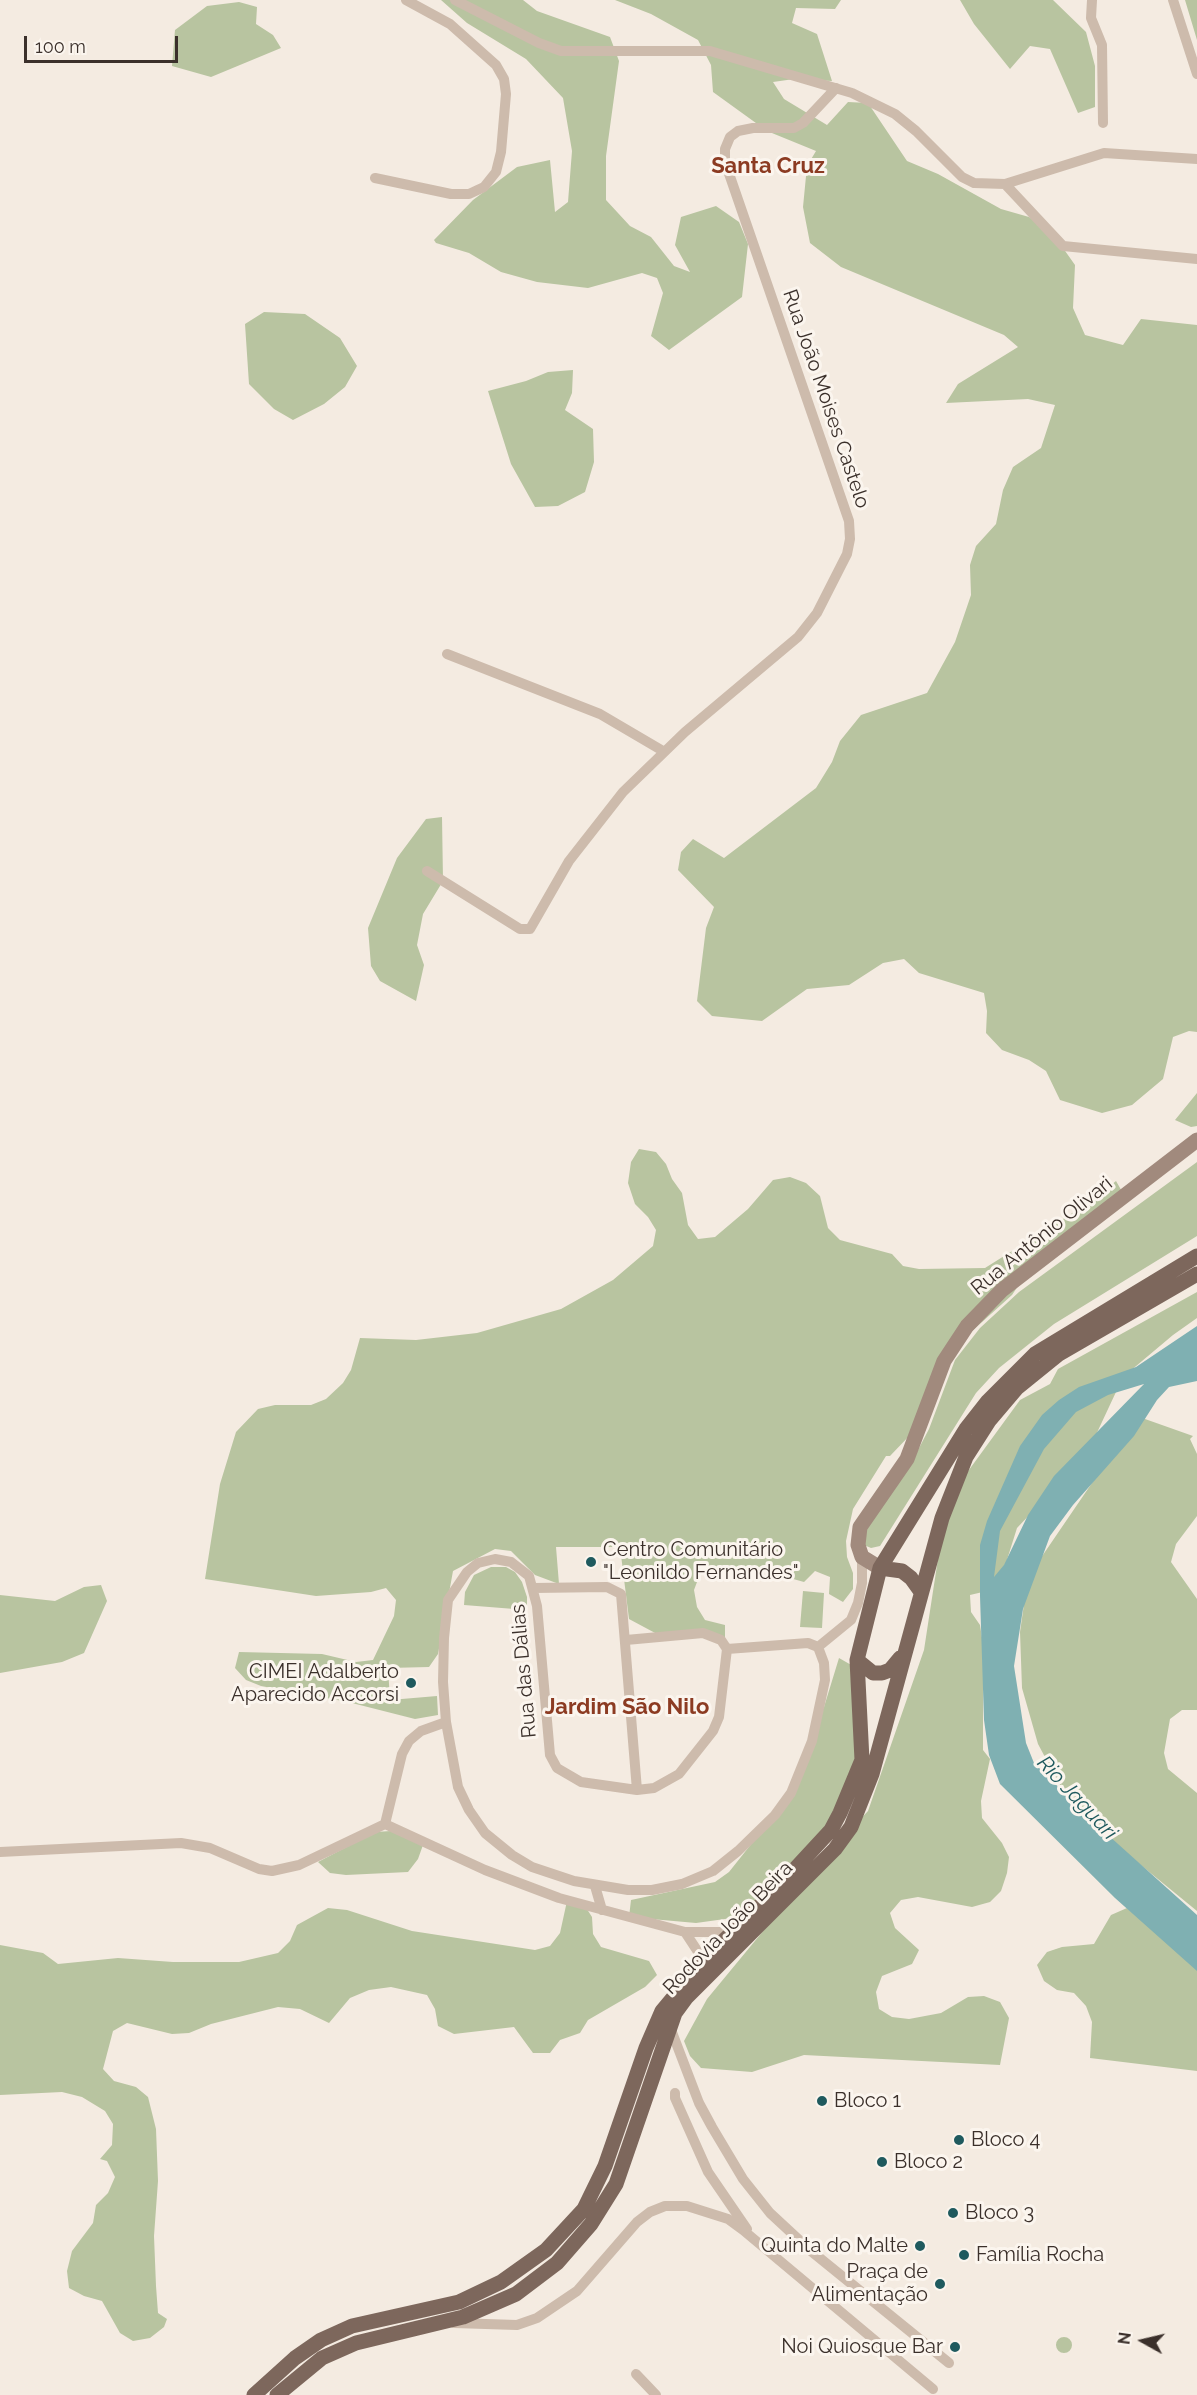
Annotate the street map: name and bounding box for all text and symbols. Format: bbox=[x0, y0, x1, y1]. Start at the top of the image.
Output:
scale bar bbox=[27, 24, 182, 62]
text: 100 m bbox=[35, 36, 86, 57]
district label: Santa Cruz bbox=[711, 153, 825, 179]
street label: Rua João Moises Castelo bbox=[777, 286, 875, 512]
street label: Rua Antônio Olivari bbox=[967, 1172, 1117, 1300]
place label: Centro Comunitário "Leonildo Fernandes" bbox=[603, 1538, 799, 1585]
marker: Centro Comunitário "Leonildo Fernandes" bbox=[584, 1555, 598, 1569]
street label: Rua das Dálias bbox=[506, 1603, 542, 1739]
place label: CIMEI Adalberto Aparecido Accorsi bbox=[231, 1660, 399, 1707]
marker: CIMEI Adalberto Aparecido Accorsi bbox=[404, 1676, 418, 1690]
district label: Jardim São Nilo bbox=[545, 1694, 709, 1720]
water label: Rio Jaguari bbox=[1032, 1751, 1122, 1845]
street label: Rodovia João Beira bbox=[658, 1856, 798, 2000]
place label: Bloco 1 bbox=[834, 2089, 901, 2113]
marker: Bloco 1 bbox=[815, 2094, 829, 2108]
place label: Bloco 4 bbox=[971, 2128, 1040, 2152]
marker: Bloco 4 bbox=[952, 2133, 966, 2147]
place label: Bloco 2 bbox=[894, 2150, 963, 2174]
marker: Bloco 2 bbox=[875, 2155, 889, 2169]
place label: Bloco 3 bbox=[965, 2201, 1034, 2225]
marker: Bloco 3 bbox=[946, 2206, 960, 2220]
place label: Quinta do Malte bbox=[761, 2234, 908, 2258]
marker: Quinta do Malte bbox=[913, 2239, 927, 2253]
place label: Família Rocha bbox=[976, 2243, 1104, 2267]
marker: Família Rocha bbox=[957, 2248, 971, 2262]
place label: Praça de Alimentação bbox=[812, 2260, 928, 2307]
marker: Praça de Alimentação bbox=[933, 2277, 947, 2291]
north arrow bbox=[1113, 2311, 1173, 2371]
text: N bbox=[1114, 2331, 1135, 2346]
place label: Noi Quiosque Bar bbox=[781, 2335, 943, 2359]
marker: Noi Quiosque Bar bbox=[948, 2340, 962, 2354]

